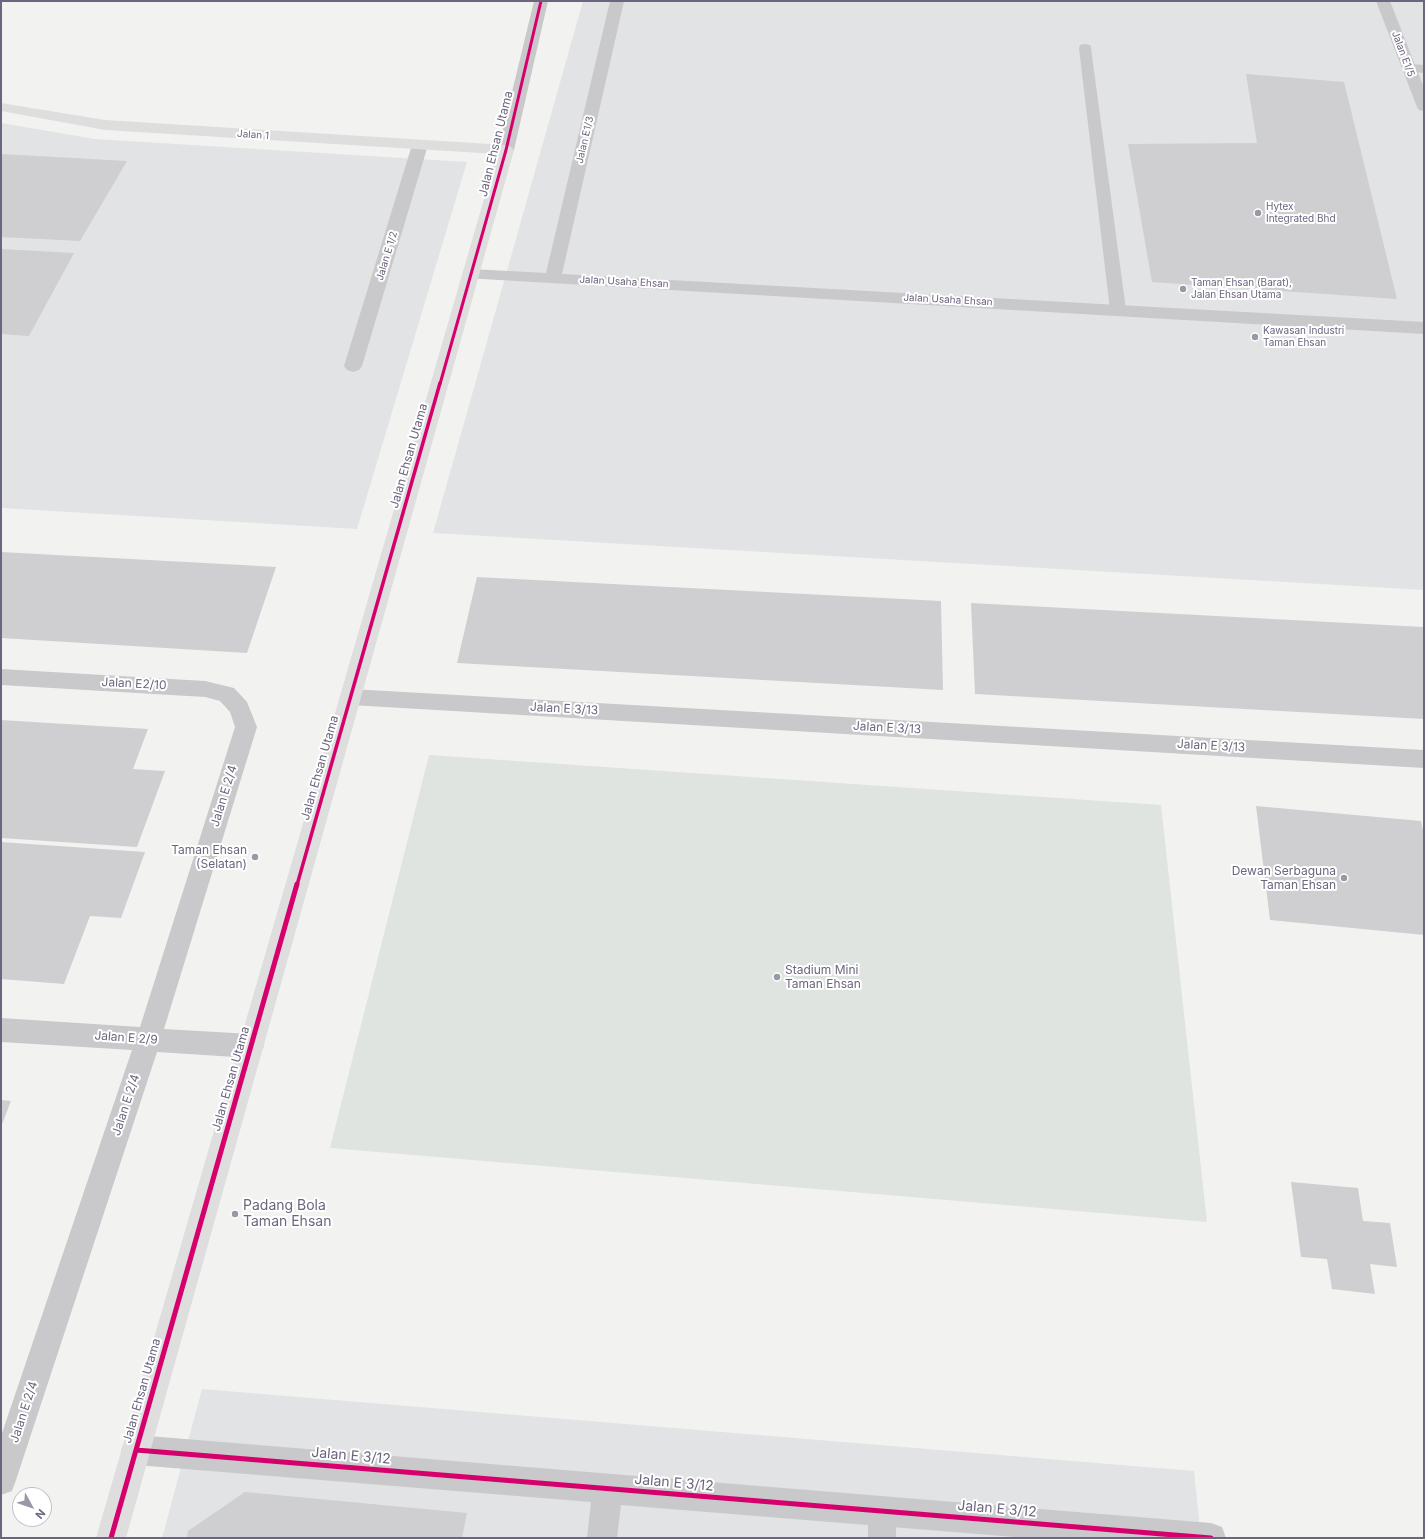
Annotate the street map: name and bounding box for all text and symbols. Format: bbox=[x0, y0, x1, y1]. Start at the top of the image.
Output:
street label: Jalan E1/5 bbox=[1389, 30, 1417, 78]
street label: Jalan Ehsan Utama bbox=[476, 90, 516, 198]
street label: Jalan E1/3 bbox=[574, 115, 596, 165]
street label: Jalan 1 bbox=[237, 128, 269, 142]
place label: Hytex Integrated Bhd bbox=[1266, 201, 1336, 224]
marker: Hytex Integrated Bhd bbox=[1253, 208, 1263, 218]
street label: Jalan E 1/2 bbox=[374, 230, 400, 282]
street label: Jalan Usaha Ehsan bbox=[579, 274, 669, 290]
place label: Taman Ehsan (Barat), Jalan Ehsan Utama bbox=[1191, 277, 1292, 300]
marker: Taman Ehsan (Barat), Jalan Ehsan Utama bbox=[1178, 284, 1188, 294]
street label: Jalan Usaha Ehsan bbox=[903, 292, 993, 308]
place label: Kawasan Industri Taman Ehsan bbox=[1263, 325, 1344, 348]
marker: Kawasan Industri Taman Ehsan bbox=[1250, 332, 1260, 342]
street label: Jalan Ehsan Utama bbox=[387, 402, 431, 510]
street label: Jalan E2/10 bbox=[101, 675, 167, 693]
street label: Jalan E 3/13 bbox=[530, 700, 598, 718]
street label: Jalan Ehsan Utama bbox=[298, 714, 342, 822]
street label: Jalan E 3/13 bbox=[853, 719, 921, 737]
street label: Jalan E 3/13 bbox=[1177, 737, 1245, 755]
street label: Jalan E 2/4 bbox=[208, 763, 240, 829]
place label: Taman Ehsan (Selatan) bbox=[171, 843, 247, 871]
marker: Taman Ehsan (Selatan) bbox=[250, 852, 260, 862]
place label: Dewan Serbaguna Taman Ehsan bbox=[1232, 864, 1336, 892]
marker: Dewan Serbaguna Taman Ehsan bbox=[1339, 873, 1349, 883]
place label: Stadium Mini Taman Ehsan bbox=[785, 963, 861, 991]
marker: Stadium Mini Taman Ehsan bbox=[772, 972, 782, 982]
street label: Jalan Ehsan Utama bbox=[209, 1025, 253, 1133]
street label: Jalan E 2/9 bbox=[94, 1029, 158, 1047]
street label: Jalan E 2/4 bbox=[109, 1072, 143, 1138]
place label: Padang Bola Taman Ehsan bbox=[243, 1198, 331, 1230]
marker: Padang Bola Taman Ehsan bbox=[230, 1209, 240, 1219]
street label: Jalan Ehsan Utama bbox=[120, 1337, 164, 1445]
street label: Jalan E 2/4 bbox=[7, 1379, 41, 1445]
street label: Jalan E 3/12 bbox=[311, 1444, 391, 1468]
street label: Jalan E 3/12 bbox=[634, 1471, 714, 1495]
north arrow bbox=[12, 1487, 52, 1527]
street label: Jalan E 3/12 bbox=[957, 1497, 1037, 1521]
text: N bbox=[32, 1506, 48, 1522]

